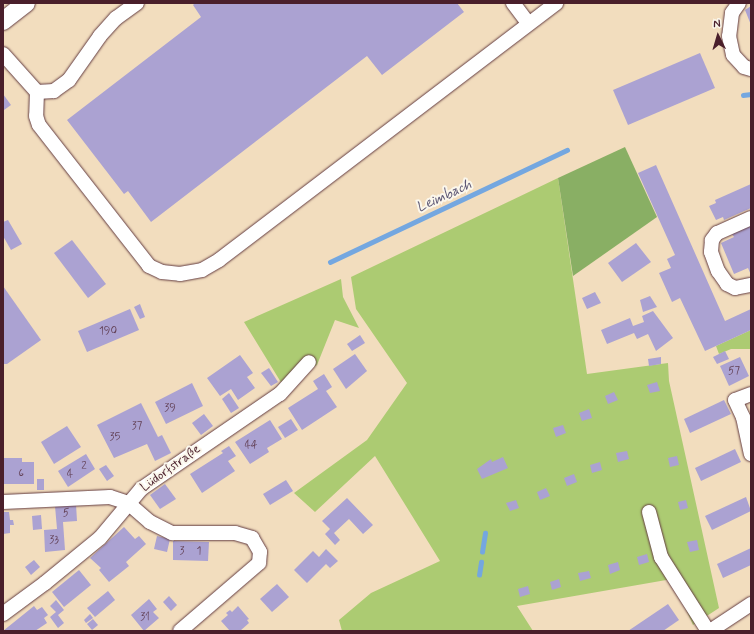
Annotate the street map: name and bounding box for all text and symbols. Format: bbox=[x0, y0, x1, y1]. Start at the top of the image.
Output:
north arrow bbox=[698, 16, 738, 56]
text: N bbox=[713, 17, 721, 31]
water label: Leimbach bbox=[414, 176, 474, 216]
house number: 190 bbox=[99, 324, 117, 338]
house number: 57 bbox=[728, 364, 740, 378]
house number: 39 bbox=[164, 401, 176, 415]
house number: 37 bbox=[132, 419, 142, 433]
house number: 35 bbox=[110, 430, 120, 444]
house number: 44 bbox=[244, 438, 258, 452]
street label: Lüdorfstraße bbox=[138, 442, 204, 496]
house number: 2 bbox=[81, 459, 87, 473]
house number: 6 bbox=[18, 466, 24, 480]
house number: 4 bbox=[67, 467, 73, 481]
house number: 5 bbox=[63, 506, 69, 520]
house number: 33 bbox=[49, 533, 59, 547]
house number: 3 bbox=[180, 544, 184, 558]
house number: 1 bbox=[197, 544, 201, 558]
house number: 31 bbox=[140, 610, 150, 624]

